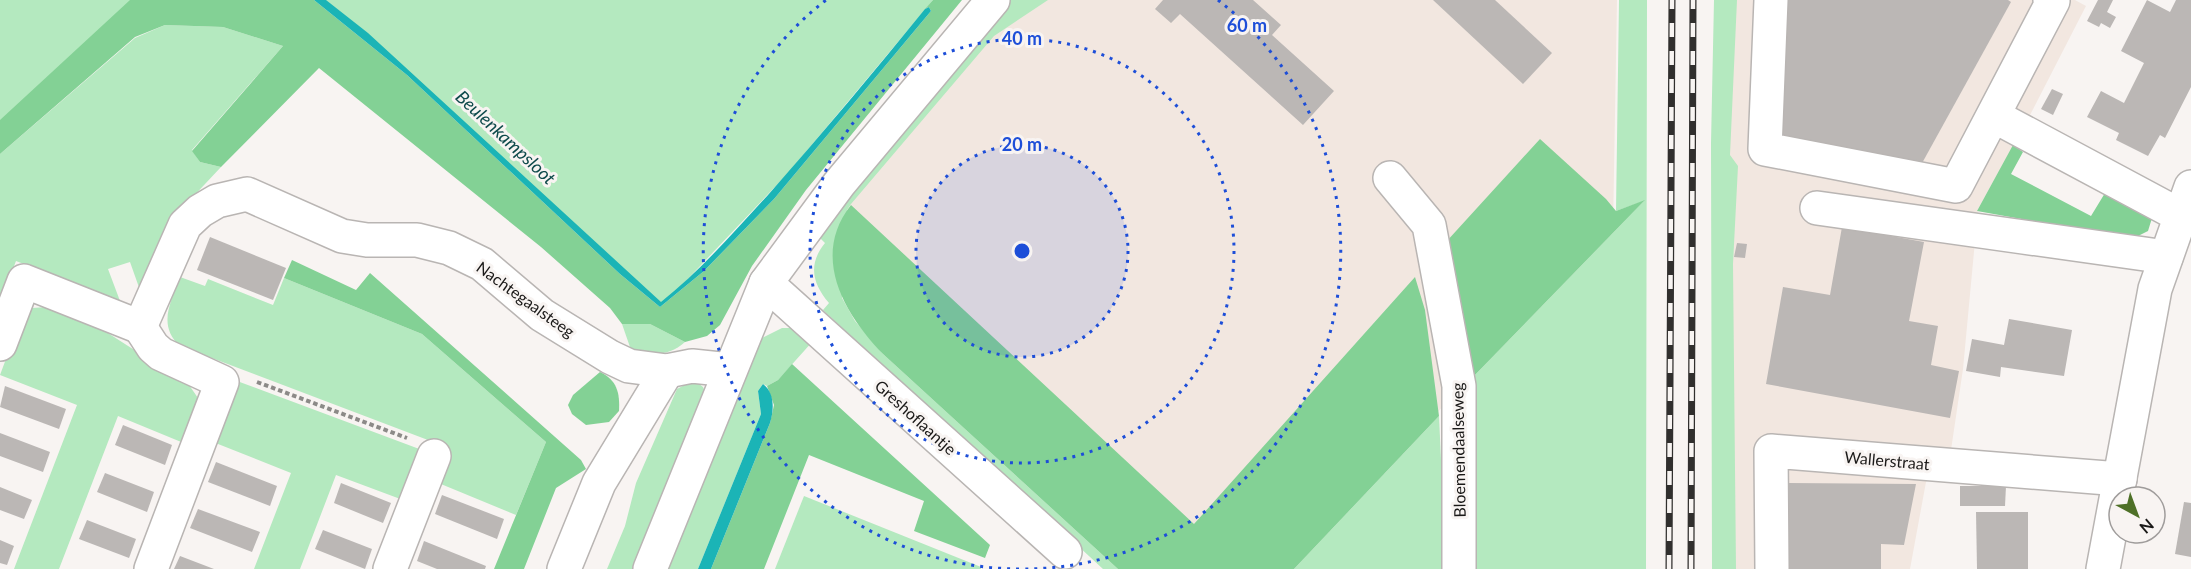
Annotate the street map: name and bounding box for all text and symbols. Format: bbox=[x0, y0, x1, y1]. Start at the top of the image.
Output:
text: 60 m bbox=[1227, 14, 1267, 36]
text: 40 m bbox=[1002, 27, 1042, 49]
water label: Beulenkampsloot bbox=[452, 85, 561, 189]
text: 20 m bbox=[1002, 133, 1042, 155]
centre of rings bbox=[1012, 241, 1032, 261]
street label: Nachtegaalsteeg bbox=[473, 257, 579, 341]
street label: Greshoflaantje bbox=[872, 376, 960, 458]
street label: Bloemendaalseweg bbox=[1447, 382, 1469, 518]
street label: Wallerstraat bbox=[1844, 447, 1931, 473]
north arrow bbox=[2107, 485, 2167, 545]
text: N bbox=[2136, 515, 2158, 538]

